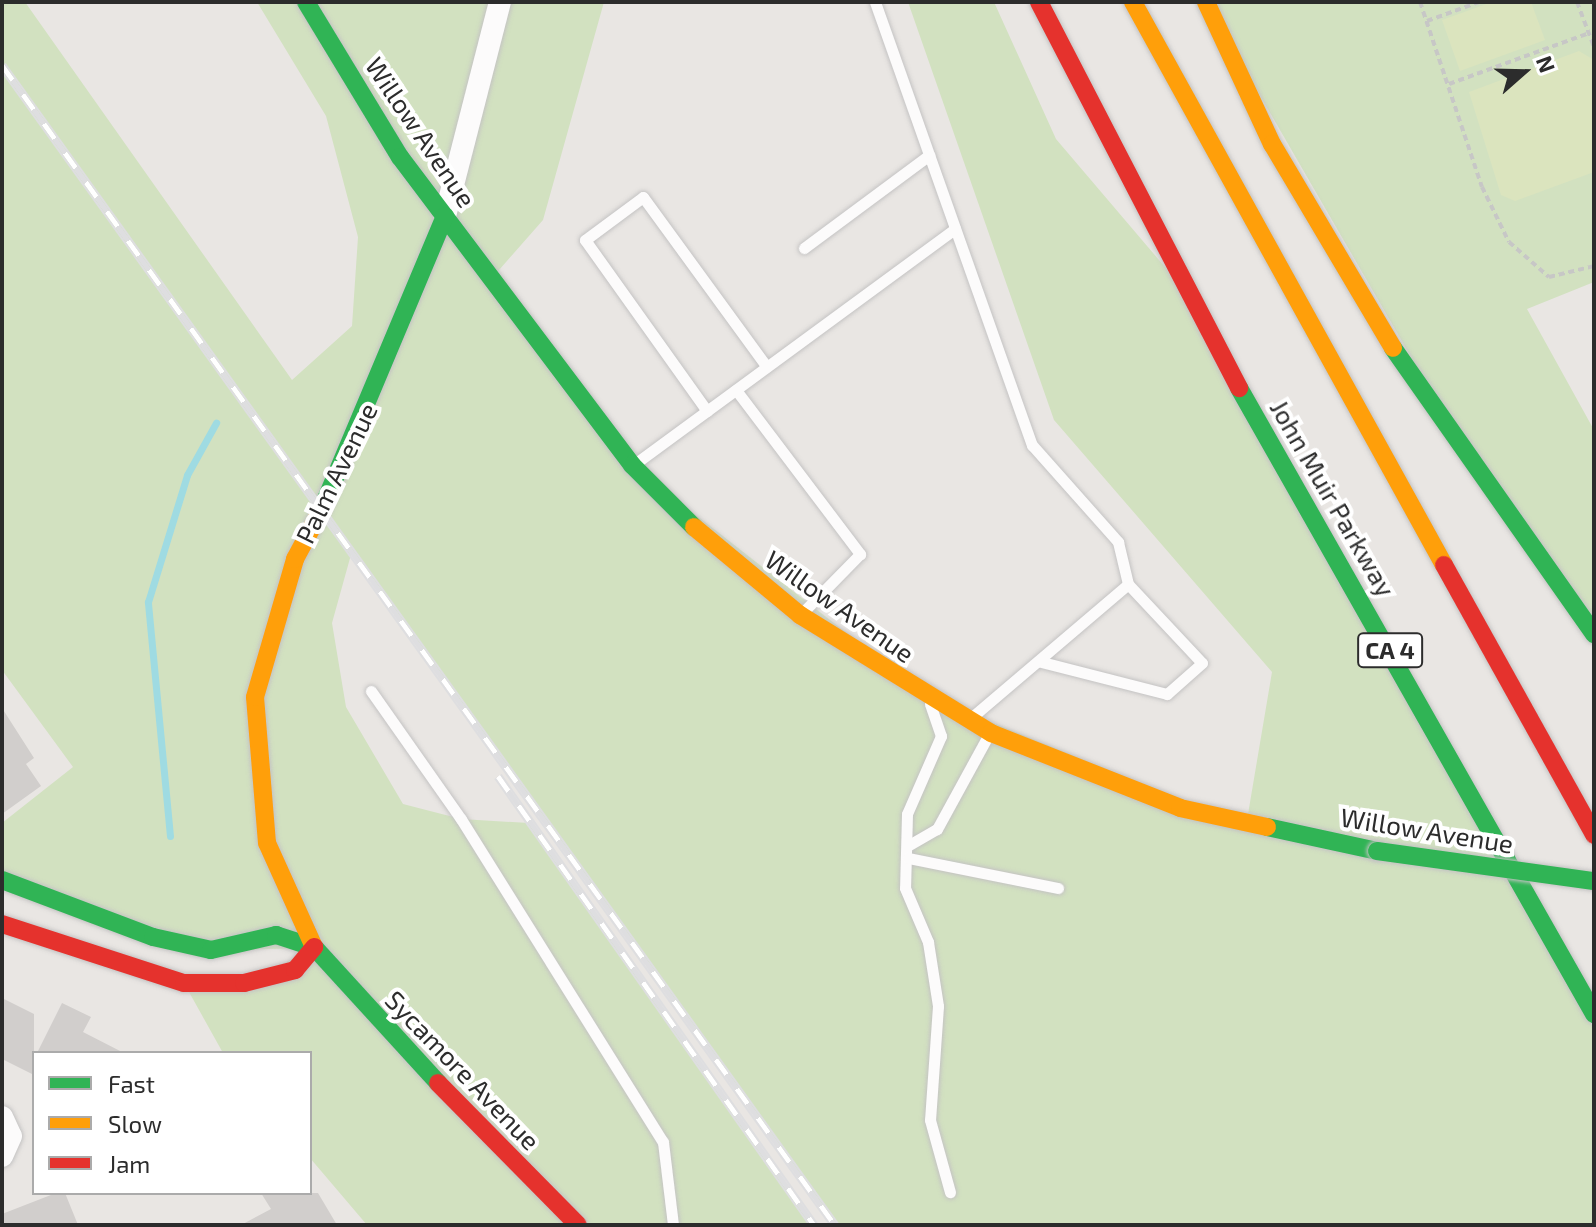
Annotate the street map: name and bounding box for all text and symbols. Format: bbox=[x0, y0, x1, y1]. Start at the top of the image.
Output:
north arrow bbox=[1484, 32, 1564, 112]
street label: Willow Avenue bbox=[359, 50, 483, 214]
text: N bbox=[1532, 52, 1561, 76]
street label: John Muir Parkway bbox=[1264, 394, 1402, 602]
street label: Palm Avenue bbox=[288, 397, 384, 549]
street label: Willow Avenue bbox=[759, 543, 921, 669]
road number: CA 4 bbox=[1356, 630, 1424, 670]
street label: Willow Avenue bbox=[1338, 801, 1516, 859]
street label: Sycamore Avenue bbox=[379, 984, 547, 1156]
legend bbox=[32, 1051, 312, 1195]
text: Fast bbox=[108, 1069, 155, 1098]
text: Slow bbox=[108, 1109, 162, 1138]
text: Jam bbox=[108, 1149, 150, 1178]

